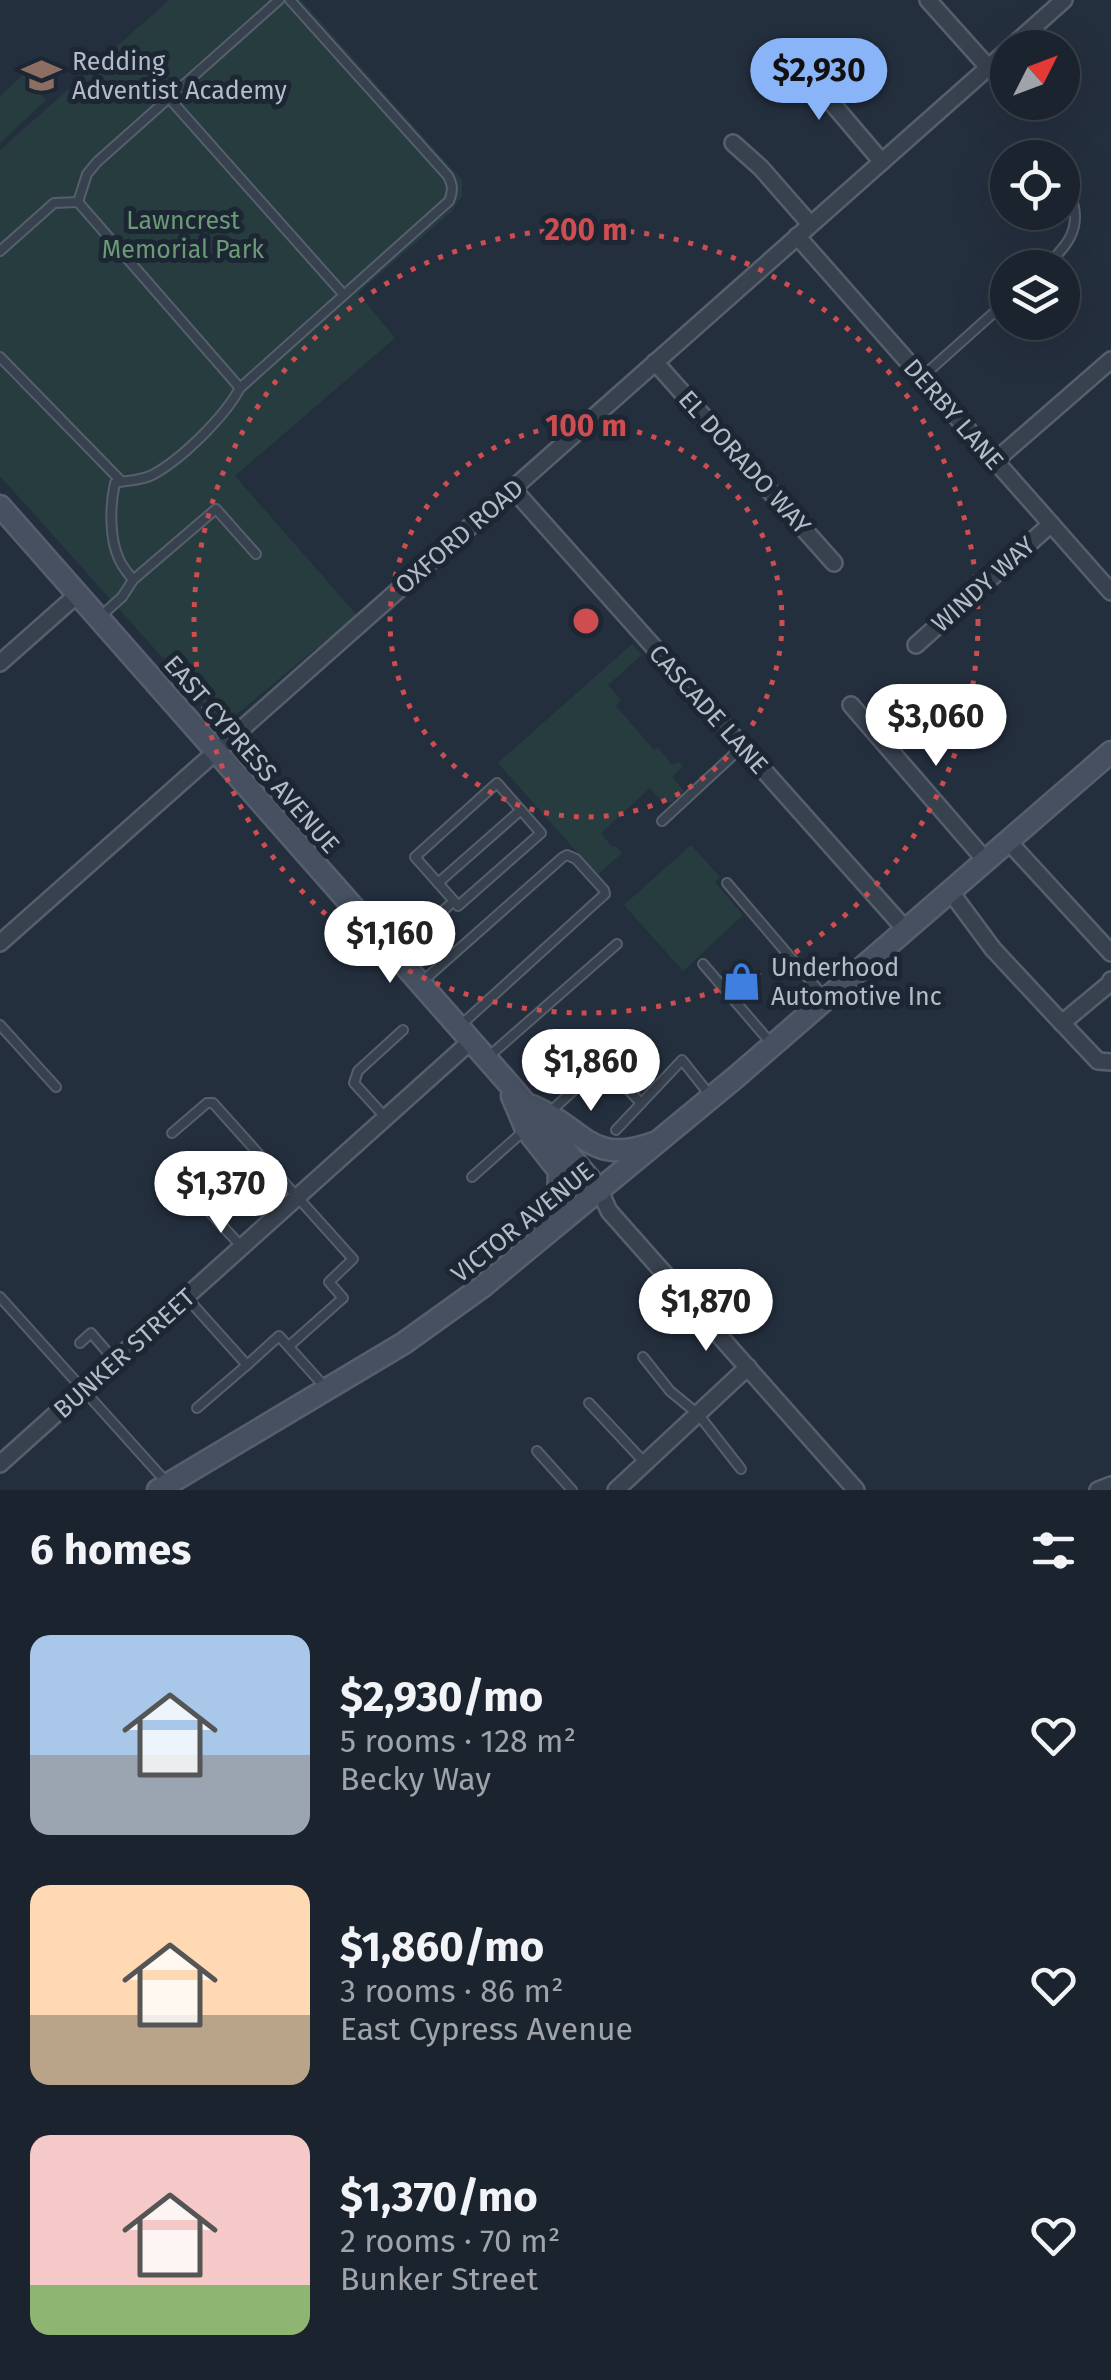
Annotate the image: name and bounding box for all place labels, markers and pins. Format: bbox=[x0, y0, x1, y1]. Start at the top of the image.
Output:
pin: $2,930 bbox=[738, 38, 900, 123]
place label: Redding Adventist Academy bbox=[72, 47, 288, 106]
school or university icon: Redding Adventist Academy bbox=[21, 54, 63, 96]
centre of rings bbox=[568, 603, 604, 639]
pin: $3,060 bbox=[855, 684, 1017, 769]
pin: $1,160 bbox=[309, 901, 471, 986]
place label: Underhood Automotive Inc bbox=[771, 953, 942, 1012]
shop icon: Underhood Automotive Inc bbox=[720, 960, 762, 1002]
pin: $1,860 bbox=[510, 1029, 672, 1114]
pin: $1,370 bbox=[140, 1151, 302, 1236]
pin: $1,870 bbox=[625, 1269, 787, 1354]

